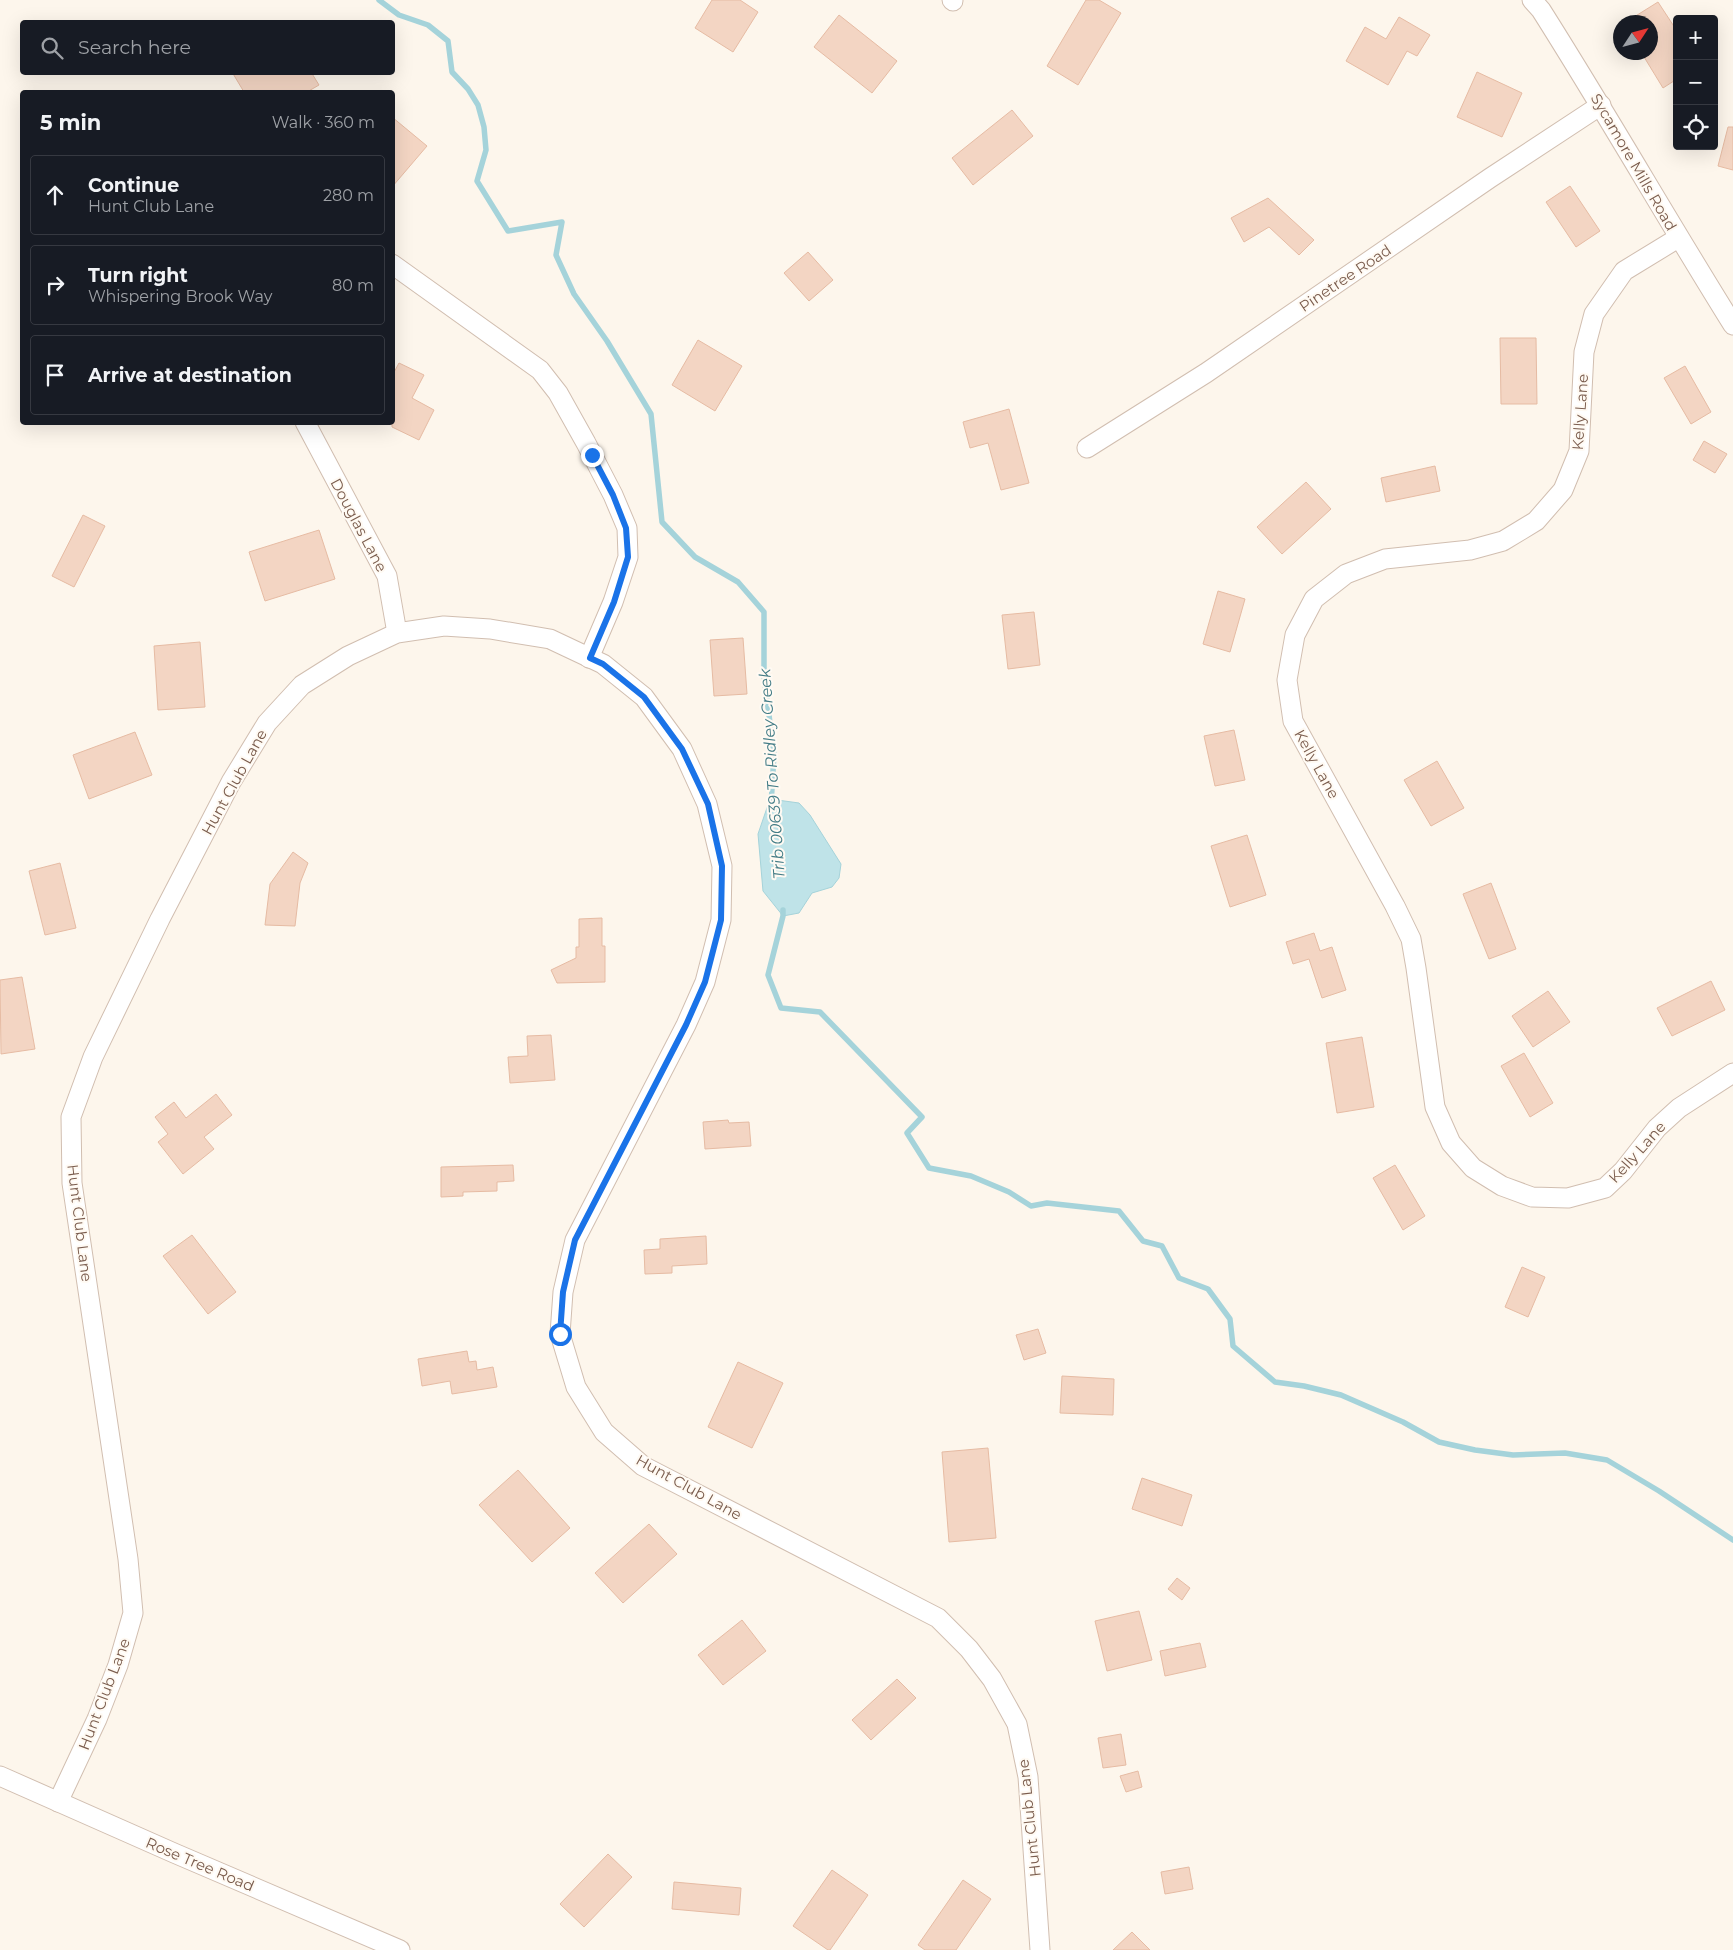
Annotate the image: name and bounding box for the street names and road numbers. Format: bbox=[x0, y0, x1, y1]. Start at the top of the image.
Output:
street label: Sycamore Mills Road bbox=[1587, 90, 1681, 234]
street label: Pinetree Road bbox=[1295, 240, 1395, 316]
street label: Kelly Lane bbox=[1568, 373, 1592, 451]
street label: Douglas Lane bbox=[326, 475, 392, 575]
street label: Hunt Club Lane bbox=[197, 726, 271, 838]
street label: Kelly Lane bbox=[1290, 726, 1344, 802]
street label: Kelly Lane bbox=[1604, 1117, 1670, 1187]
street label: Hunt Club Lane bbox=[63, 1163, 97, 1283]
street label: Hunt Club Lane bbox=[633, 1450, 745, 1524]
street label: Hunt Club Lane bbox=[74, 1635, 134, 1753]
street label: Hunt Club Lane bbox=[1013, 1758, 1045, 1878]
street label: Rose Tree Road bbox=[143, 1833, 257, 1895]

